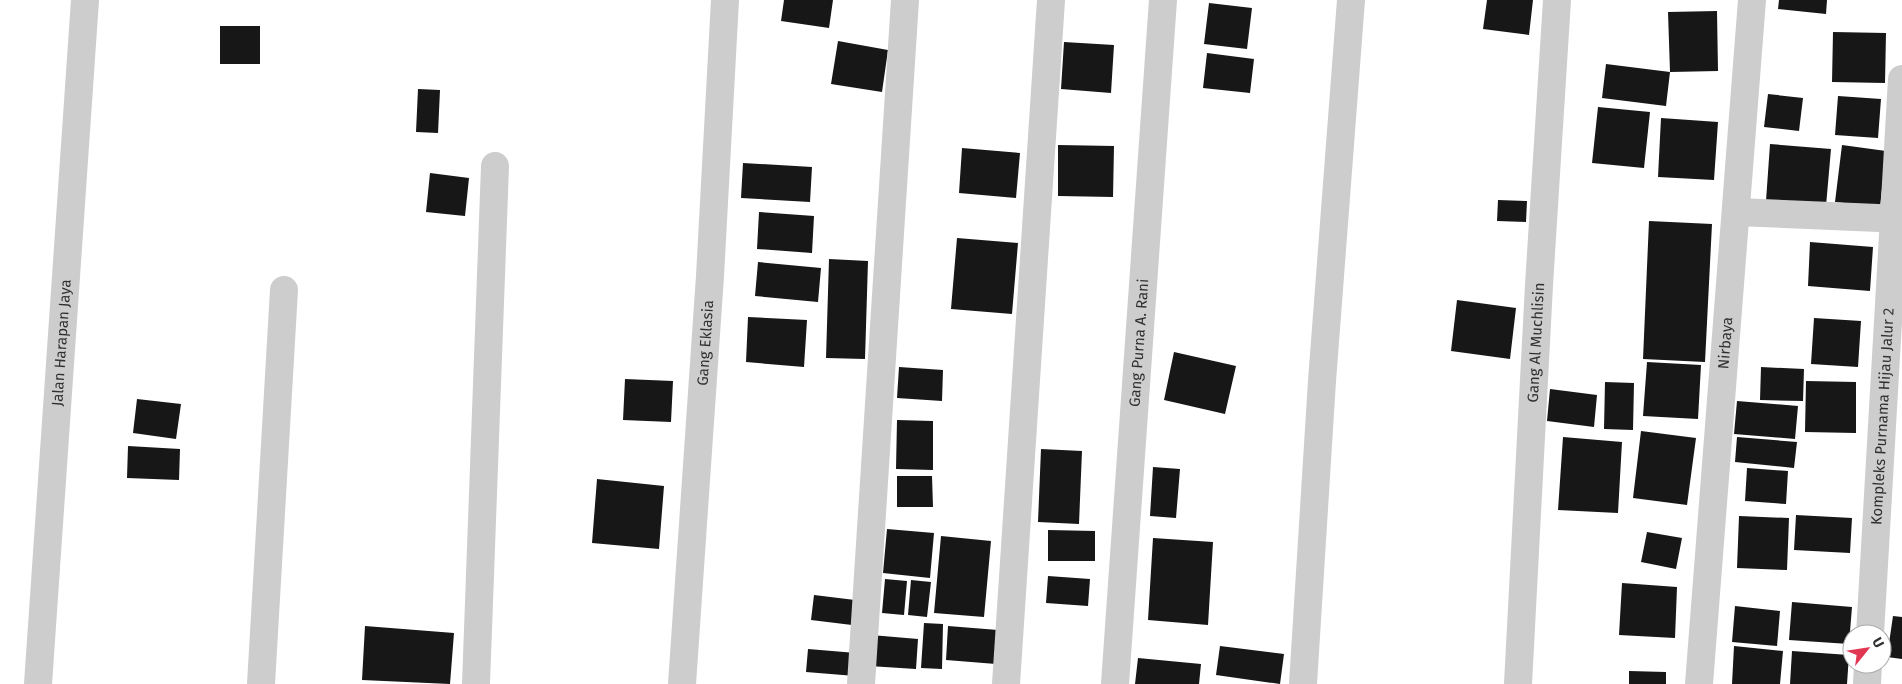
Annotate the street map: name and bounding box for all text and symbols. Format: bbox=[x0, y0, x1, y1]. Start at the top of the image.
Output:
street label: Gang Purna A. Rani bbox=[1125, 278, 1152, 408]
street label: Jalan Harapan Jaya bbox=[48, 279, 75, 407]
street label: Gang Al Muchlisin bbox=[1524, 282, 1548, 403]
street label: Gang Eklasia bbox=[694, 299, 717, 386]
street label: Kompleks Purnama Hijau Jalur 2 bbox=[1867, 307, 1898, 526]
street label: Nirbaya bbox=[1714, 316, 1736, 370]
north arrow bbox=[1842, 624, 1892, 674]
text: U bbox=[1868, 635, 1887, 651]

